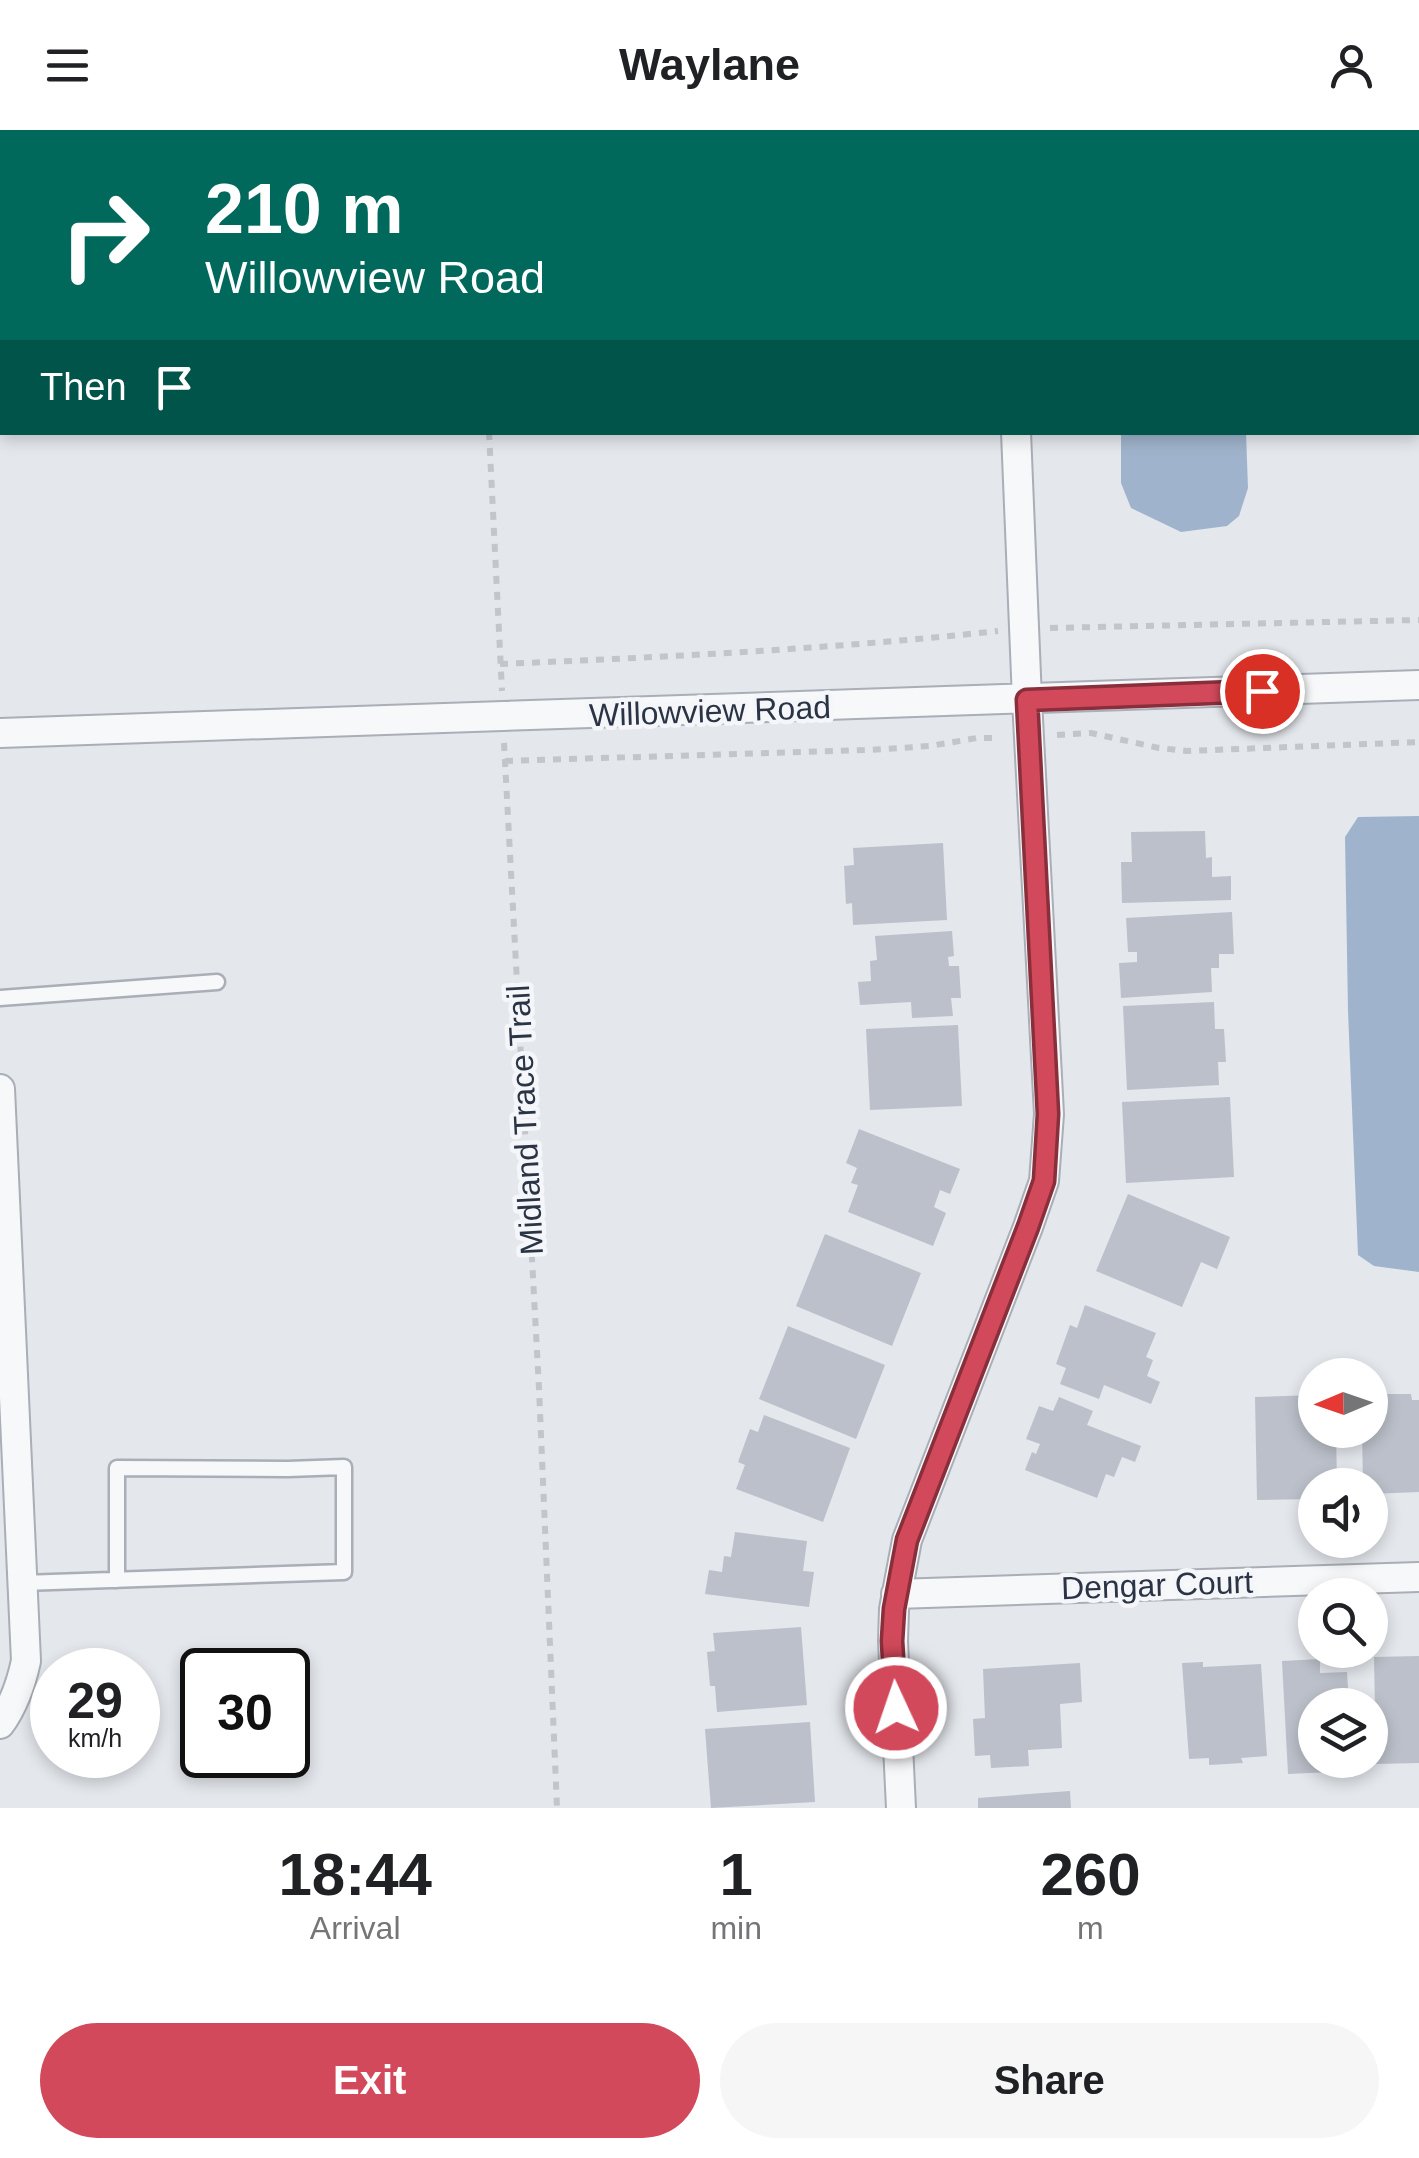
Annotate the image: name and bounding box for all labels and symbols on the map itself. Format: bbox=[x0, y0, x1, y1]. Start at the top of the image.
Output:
pin bbox=[1220, 649, 1305, 734]
street label: Willowview Road bbox=[589, 689, 831, 733]
street label: Midland Trace Trail bbox=[500, 984, 550, 1256]
north arrow bbox=[1298, 1358, 1388, 1448]
street label: Dengar Court bbox=[1060, 1564, 1254, 1606]
speed limit sign: 30 bbox=[180, 1648, 310, 1778]
position arrow bbox=[844, 1656, 948, 1760]

